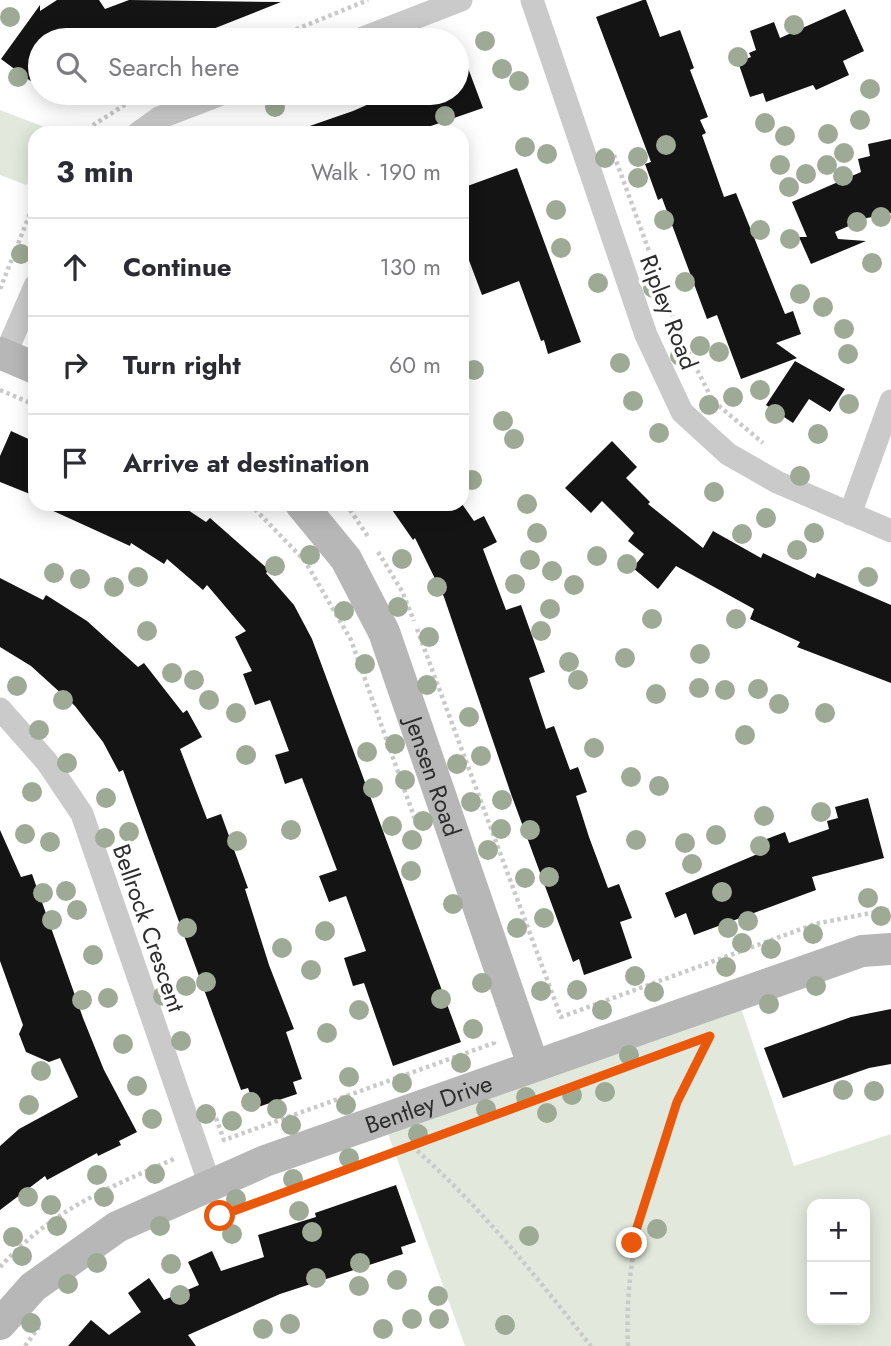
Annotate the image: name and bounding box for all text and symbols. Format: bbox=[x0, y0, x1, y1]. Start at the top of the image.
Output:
search box bbox=[28, 28, 469, 105]
icon: search bbox=[52, 48, 90, 86]
text: Search here bbox=[108, 48, 240, 86]
text: 3 min bbox=[56, 150, 134, 193]
text: Walk · 190 m bbox=[311, 155, 441, 189]
icon: ahead bbox=[56, 248, 94, 286]
text: Continue bbox=[123, 248, 232, 286]
text: 130 m bbox=[379, 250, 441, 284]
street label: Ripley Road bbox=[631, 250, 707, 374]
icon: right bbox=[56, 346, 94, 384]
text: Turn right bbox=[123, 346, 241, 384]
text: 60 m bbox=[389, 348, 441, 382]
icon: arrive bbox=[56, 444, 94, 482]
text: Arrive at destination bbox=[123, 444, 370, 482]
street label: Jensen Road bbox=[396, 709, 470, 841]
street label: Bellrock Crescent bbox=[104, 839, 194, 1017]
street label: Bentley Drive bbox=[360, 1065, 497, 1142]
map controls bbox=[807, 1199, 870, 1325]
button: + bbox=[807, 1199, 870, 1262]
route start bbox=[204, 1200, 235, 1231]
route end bbox=[616, 1227, 647, 1258]
button: − bbox=[807, 1262, 870, 1325]

